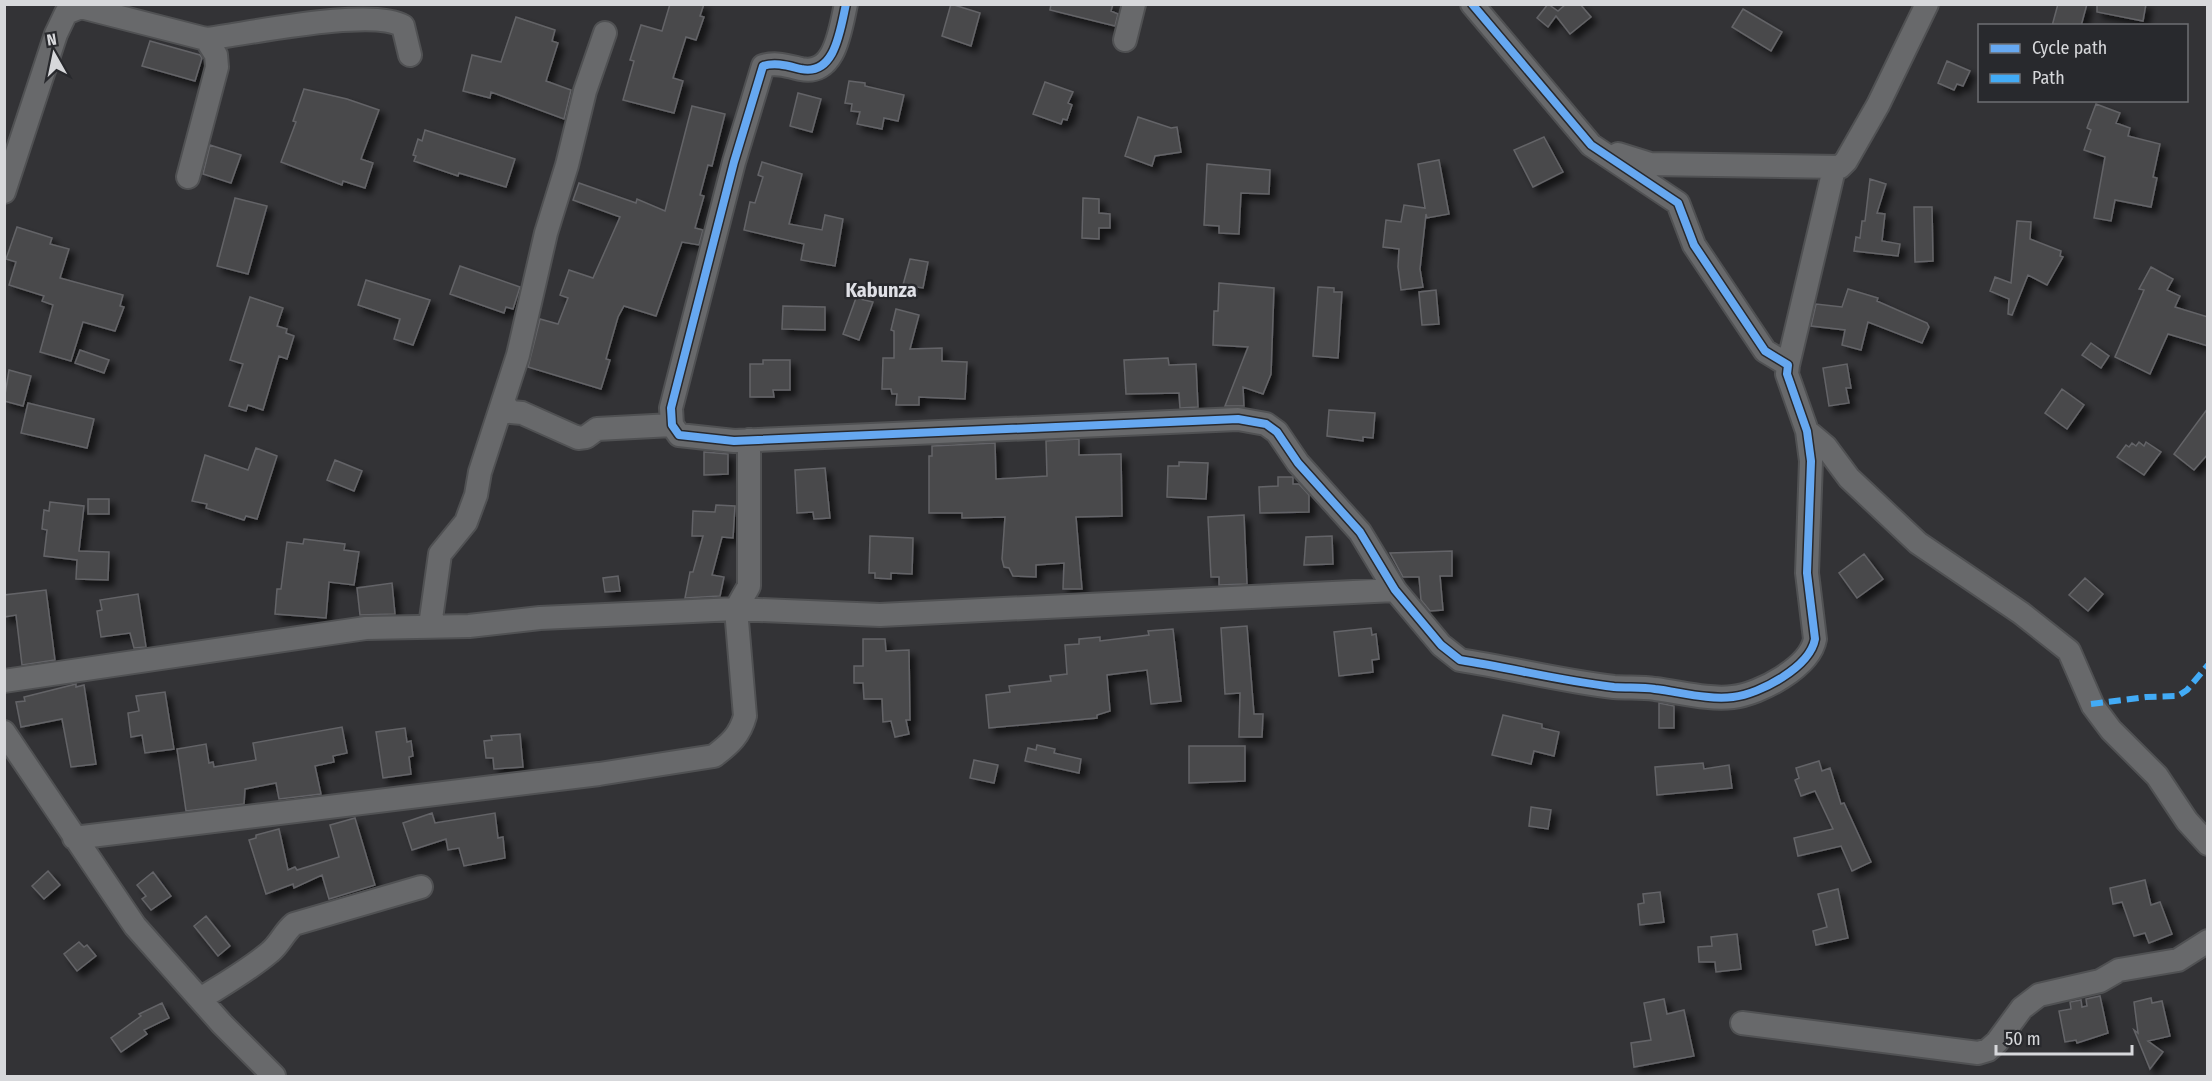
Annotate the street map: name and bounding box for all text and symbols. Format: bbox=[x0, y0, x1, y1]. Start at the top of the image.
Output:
north arrow bbox=[24, 24, 84, 84]
legend bbox=[1978, 24, 2188, 102]
text: N bbox=[46, 30, 58, 50]
text: Cycle path bbox=[2032, 37, 2107, 59]
text: Path bbox=[2032, 67, 2065, 89]
district label: Kabunza bbox=[845, 278, 917, 302]
scale bar bbox=[1996, 1018, 2132, 1056]
text: 50 m bbox=[2005, 1028, 2041, 1050]

